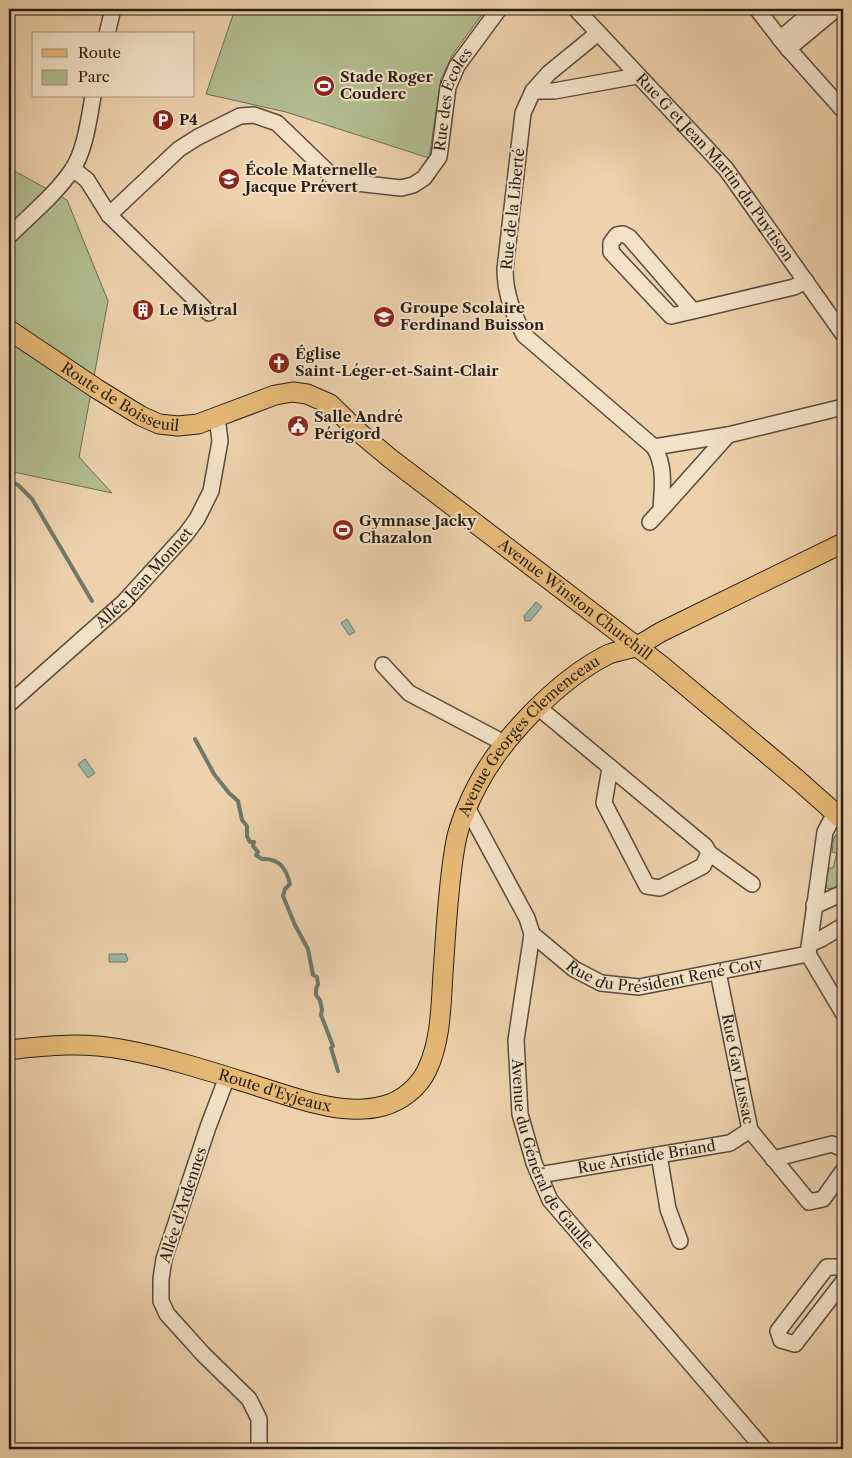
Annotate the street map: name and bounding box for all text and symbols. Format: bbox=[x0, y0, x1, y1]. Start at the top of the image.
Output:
legend bbox=[32, 32, 195, 98]
text: Route bbox=[78, 43, 121, 62]
street label: Rue des Écoles bbox=[430, 44, 476, 152]
text: Parc bbox=[78, 67, 110, 86]
place label: Stade Roger Couderc bbox=[340, 67, 434, 103]
street label: Rue G et Jean Martin du Puytison bbox=[632, 69, 799, 265]
sports icon: Stade Roger Couderc bbox=[312, 74, 336, 98]
parking icon: P4 bbox=[151, 108, 175, 132]
place label: P4 bbox=[179, 110, 198, 129]
street label: Rue de la Liberté bbox=[497, 147, 528, 271]
place label: École Maternelle Jacque Prévert bbox=[242, 160, 377, 196]
school or university icon: École Maternelle Jacque Prévert bbox=[217, 167, 241, 191]
building icon: Le Mistral bbox=[131, 298, 155, 322]
place label: Groupe Scolaire Ferdinand Buisson bbox=[400, 298, 545, 334]
place label: Le Mistral bbox=[159, 300, 237, 319]
school or university icon: Groupe Scolaire Ferdinand Buisson bbox=[372, 305, 396, 329]
place label: Église Saint-Léger-et-Saint-Clair bbox=[295, 344, 499, 380]
church icon: Église Saint-Léger-et-Saint-Clair bbox=[267, 351, 291, 375]
street label: Route de Boisseuil bbox=[58, 358, 181, 435]
place label: Salle André Périgord bbox=[314, 407, 403, 443]
public building icon: Salle André Périgord bbox=[286, 414, 310, 438]
place label: Gymnase Jacky Chazalon bbox=[359, 511, 477, 547]
sports icon: Gymnase Jacky Chazalon bbox=[331, 518, 355, 542]
street label: Allée Jean Monnet bbox=[91, 523, 197, 633]
street label: Avenue Winston Churchill bbox=[494, 534, 657, 664]
street label: Avenue Georges Clemenceau bbox=[454, 651, 603, 820]
street label: Rue du Président René Coty bbox=[565, 949, 767, 971]
text: Rue du Président René Coty bbox=[562, 953, 765, 996]
street label: Rue Gay Lussac bbox=[718, 1012, 759, 1126]
street label: Avenue du Général de Gaulle bbox=[508, 1057, 598, 1253]
street label: Route d'Eyjeaux bbox=[216, 1065, 333, 1116]
street label: Rue Aristide Briand bbox=[576, 1136, 717, 1177]
street label: Allée d'Ardennes bbox=[155, 1144, 210, 1266]

